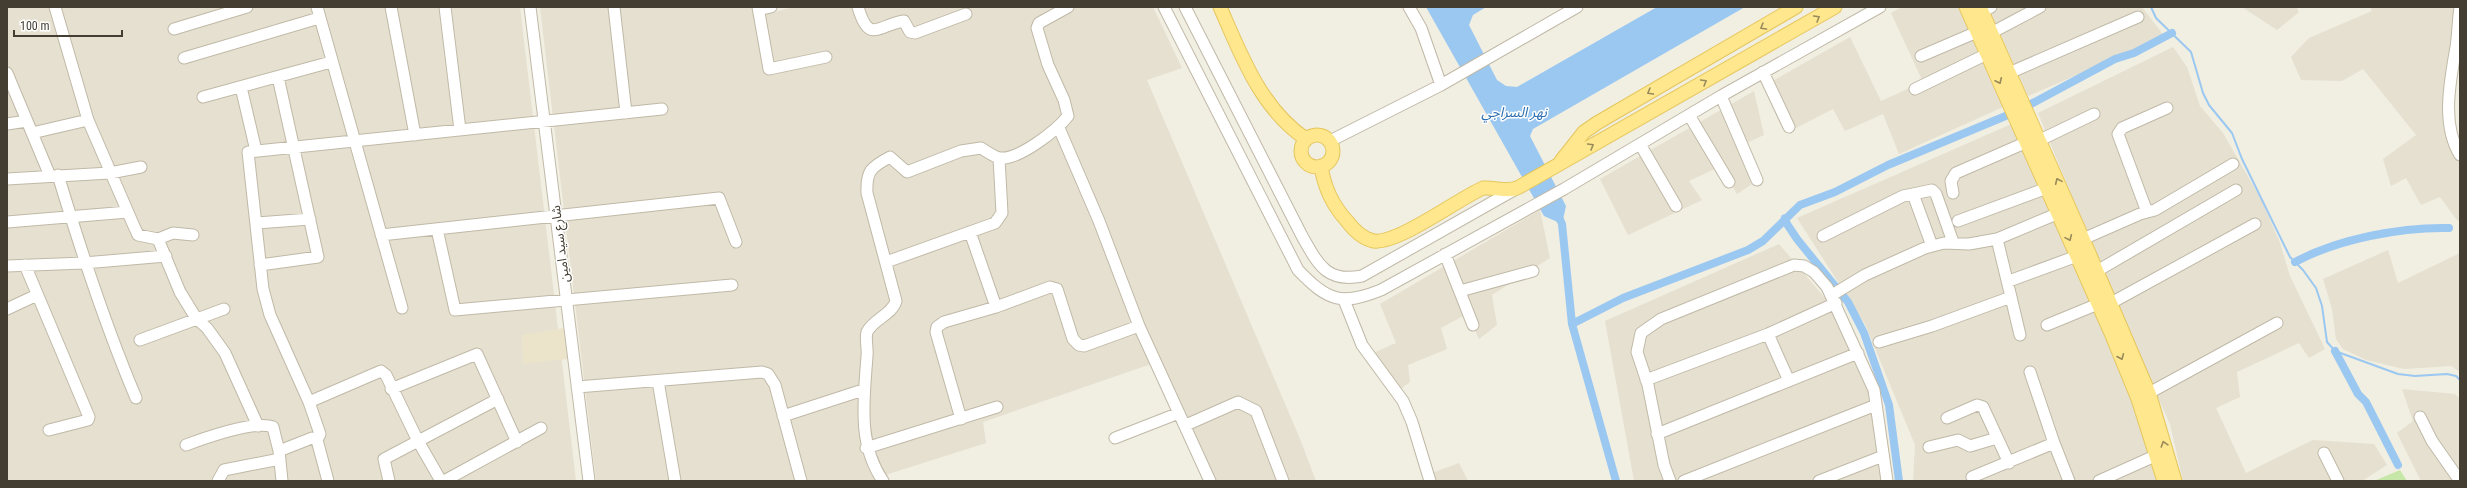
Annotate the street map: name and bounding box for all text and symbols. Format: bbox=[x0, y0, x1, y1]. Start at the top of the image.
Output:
scale bar bbox=[14, 12, 122, 38]
one-way arrow bbox=[1813, 15, 1820, 22]
text: 100 m bbox=[20, 19, 50, 33]
one-way arrow bbox=[1760, 22, 1767, 29]
one-way arrow bbox=[1994, 76, 2002, 84]
one-way arrow bbox=[1700, 79, 1707, 87]
one-way arrow bbox=[1647, 87, 1654, 95]
water label: نهر السراجي bbox=[1481, 104, 1548, 123]
one-way arrow bbox=[1587, 144, 1594, 151]
one-way arrow bbox=[2055, 177, 2063, 185]
street label: شارع سيد امين bbox=[548, 204, 575, 283]
one-way arrow bbox=[2064, 233, 2072, 241]
one-way arrow bbox=[2116, 354, 2124, 361]
one-way arrow bbox=[2160, 440, 2169, 447]

